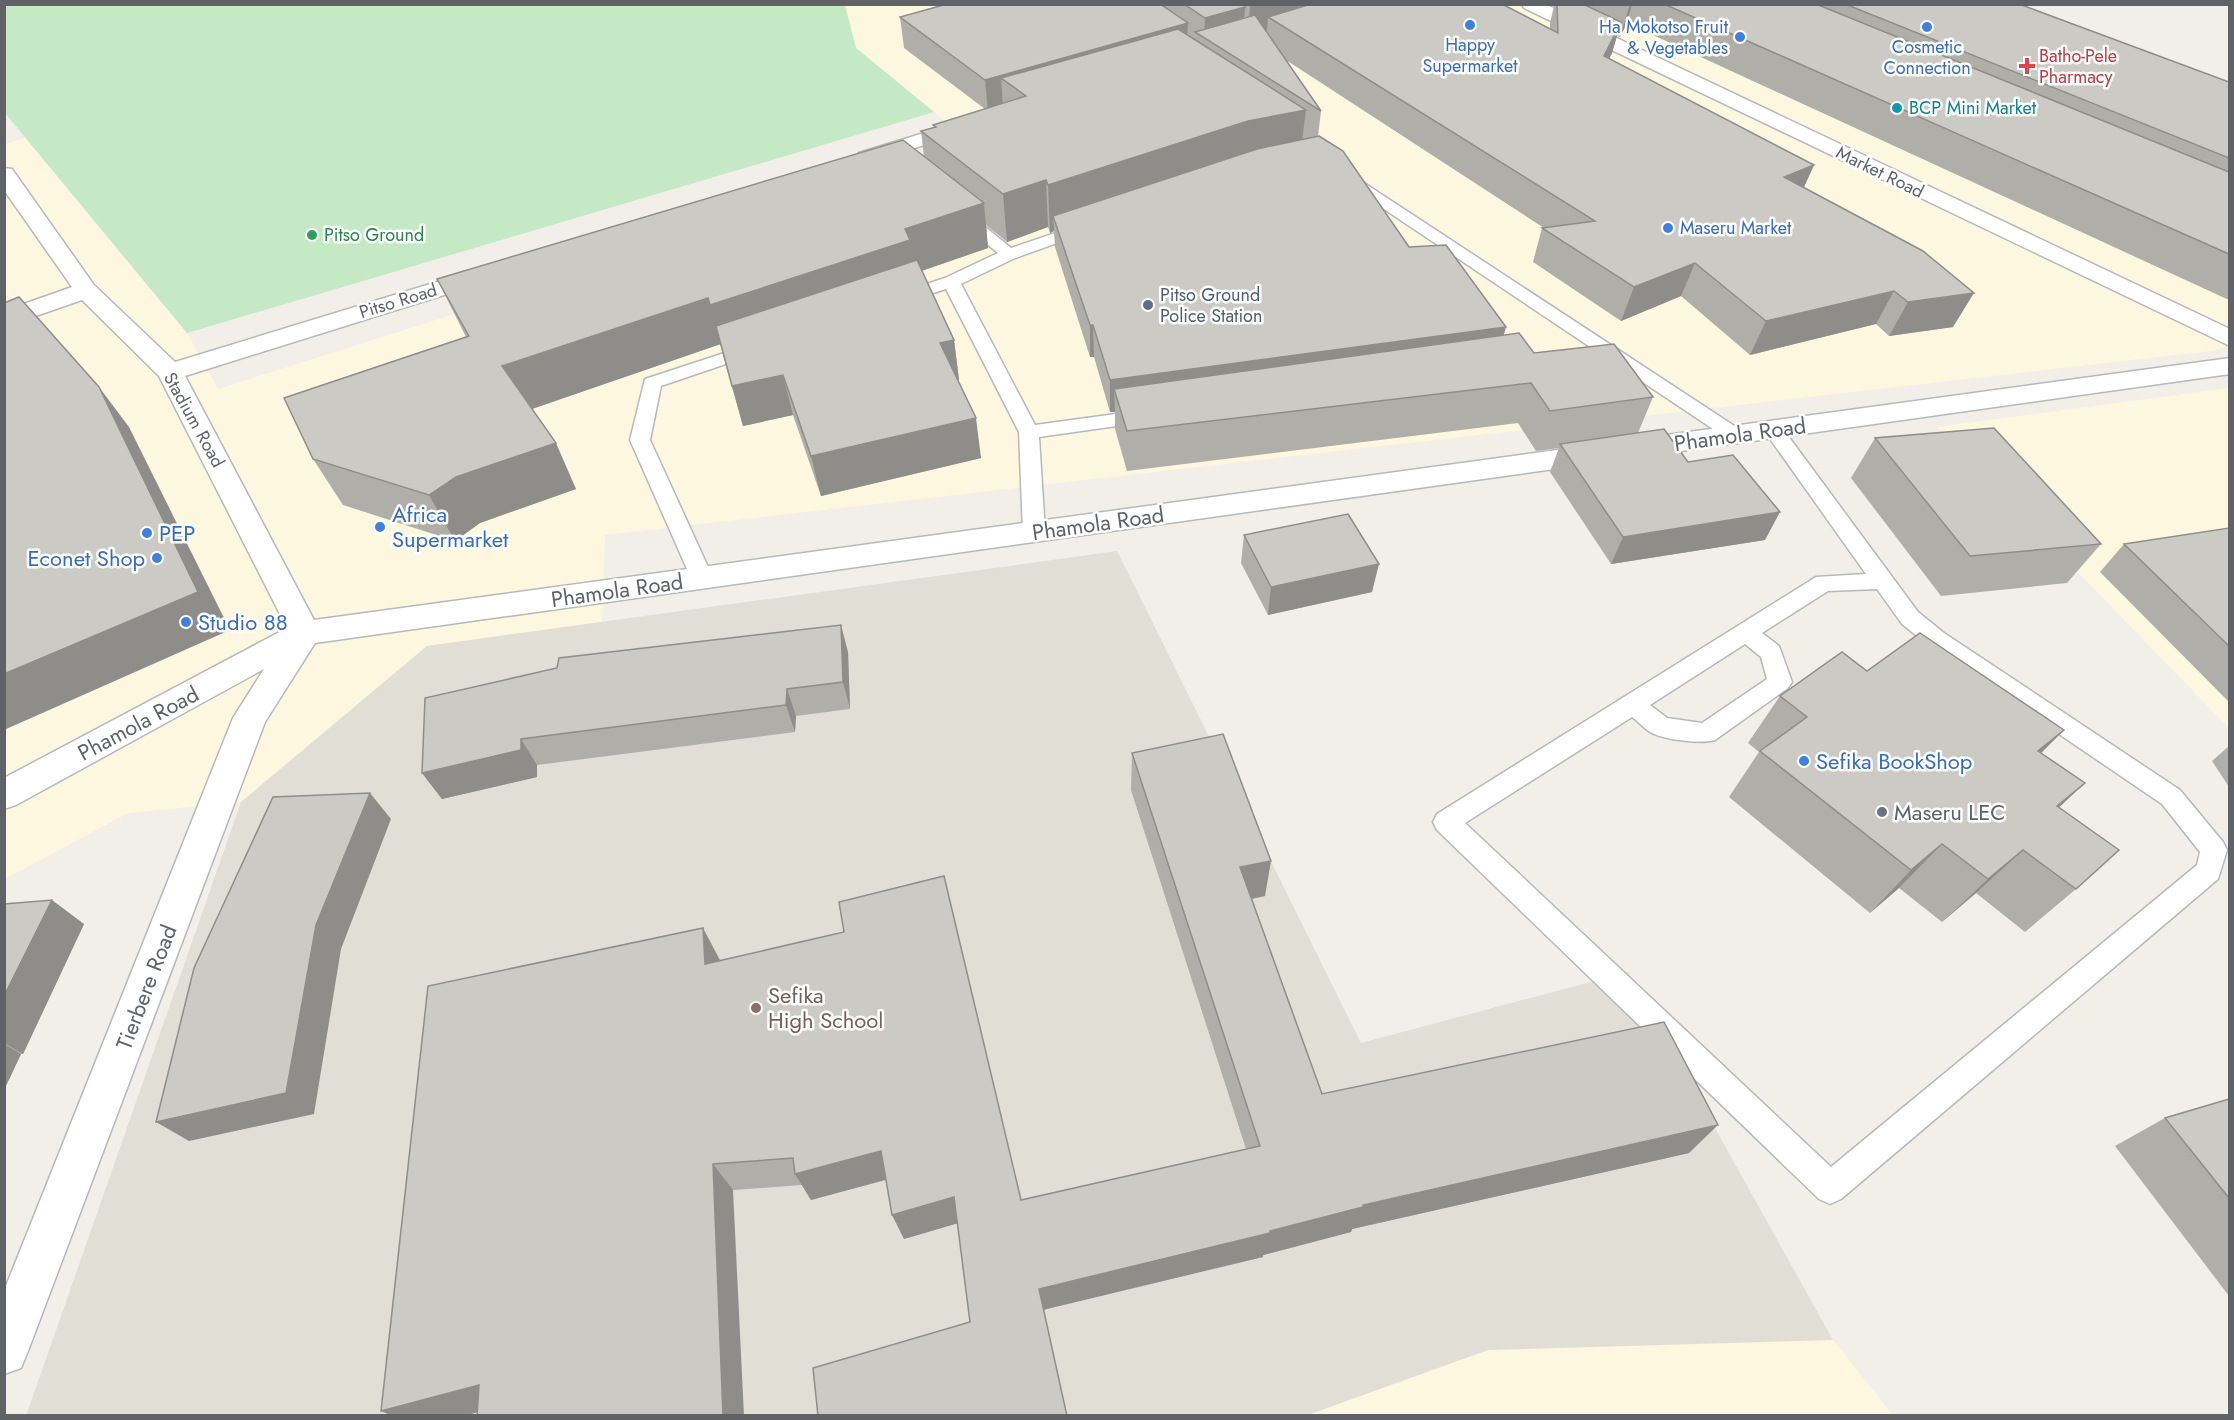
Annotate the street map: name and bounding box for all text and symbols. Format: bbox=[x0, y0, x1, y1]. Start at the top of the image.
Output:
place label: Ha Mokotso Fruit & Vegetables bbox=[1599, 14, 1729, 61]
marker: Happy Supermarket bbox=[1463, 18, 1477, 32]
marker: Cosmetic Connection bbox=[1920, 20, 1934, 34]
marker: Ha Mokotso Fruit & Vegetables bbox=[1733, 30, 1747, 44]
place label: Happy Supermarket bbox=[1422, 32, 1518, 79]
place label: Cosmetic Connection bbox=[1883, 34, 1971, 81]
place label: Batho-Pele Pharmacy bbox=[2039, 43, 2117, 90]
marker: Batho-Pele Pharmacy bbox=[2020, 59, 2034, 73]
place label: BCP Mini Market bbox=[1909, 95, 2037, 121]
marker: BCP Mini Market bbox=[1890, 101, 1904, 115]
street label: Market Road bbox=[1832, 140, 1928, 204]
place label: Maseru Market bbox=[1680, 215, 1792, 241]
marker: Maseru Market bbox=[1661, 221, 1675, 235]
place label: Pitso Ground bbox=[324, 222, 424, 248]
marker: Pitso Ground bbox=[305, 228, 319, 242]
street label: Pitso Road bbox=[356, 277, 440, 325]
place label: Pitso Ground Police Station bbox=[1160, 282, 1262, 329]
marker: Pitso Ground Police Station bbox=[1141, 298, 1155, 312]
street label: Stadium Road bbox=[157, 368, 231, 472]
street label: Phamola Road bbox=[1672, 409, 1808, 459]
place label: Africa Supermarket bbox=[392, 498, 509, 555]
street label: Phamola Road bbox=[1030, 498, 1166, 548]
place label: PEP bbox=[159, 517, 195, 549]
marker: Africa Supermarket bbox=[373, 520, 387, 534]
marker: PEP bbox=[140, 526, 154, 540]
place label: Econet Shop bbox=[27, 542, 145, 574]
marker: Econet Shop bbox=[150, 551, 164, 565]
street label: Phamola Road bbox=[549, 565, 685, 615]
place label: Studio 88 bbox=[198, 606, 288, 638]
marker: Studio 88 bbox=[179, 615, 193, 629]
street label: Phamola Road bbox=[72, 678, 204, 768]
place label: Sefika BookShop bbox=[1816, 745, 1972, 777]
marker: Sefika BookShop bbox=[1797, 754, 1811, 768]
place label: Maseru LEC bbox=[1894, 796, 2005, 828]
marker: Maseru LEC bbox=[1875, 805, 1889, 819]
street label: Tierbere Road bbox=[108, 920, 184, 1054]
place label: Sefika High School bbox=[768, 979, 883, 1036]
marker: Sefika High School bbox=[749, 1001, 763, 1015]

